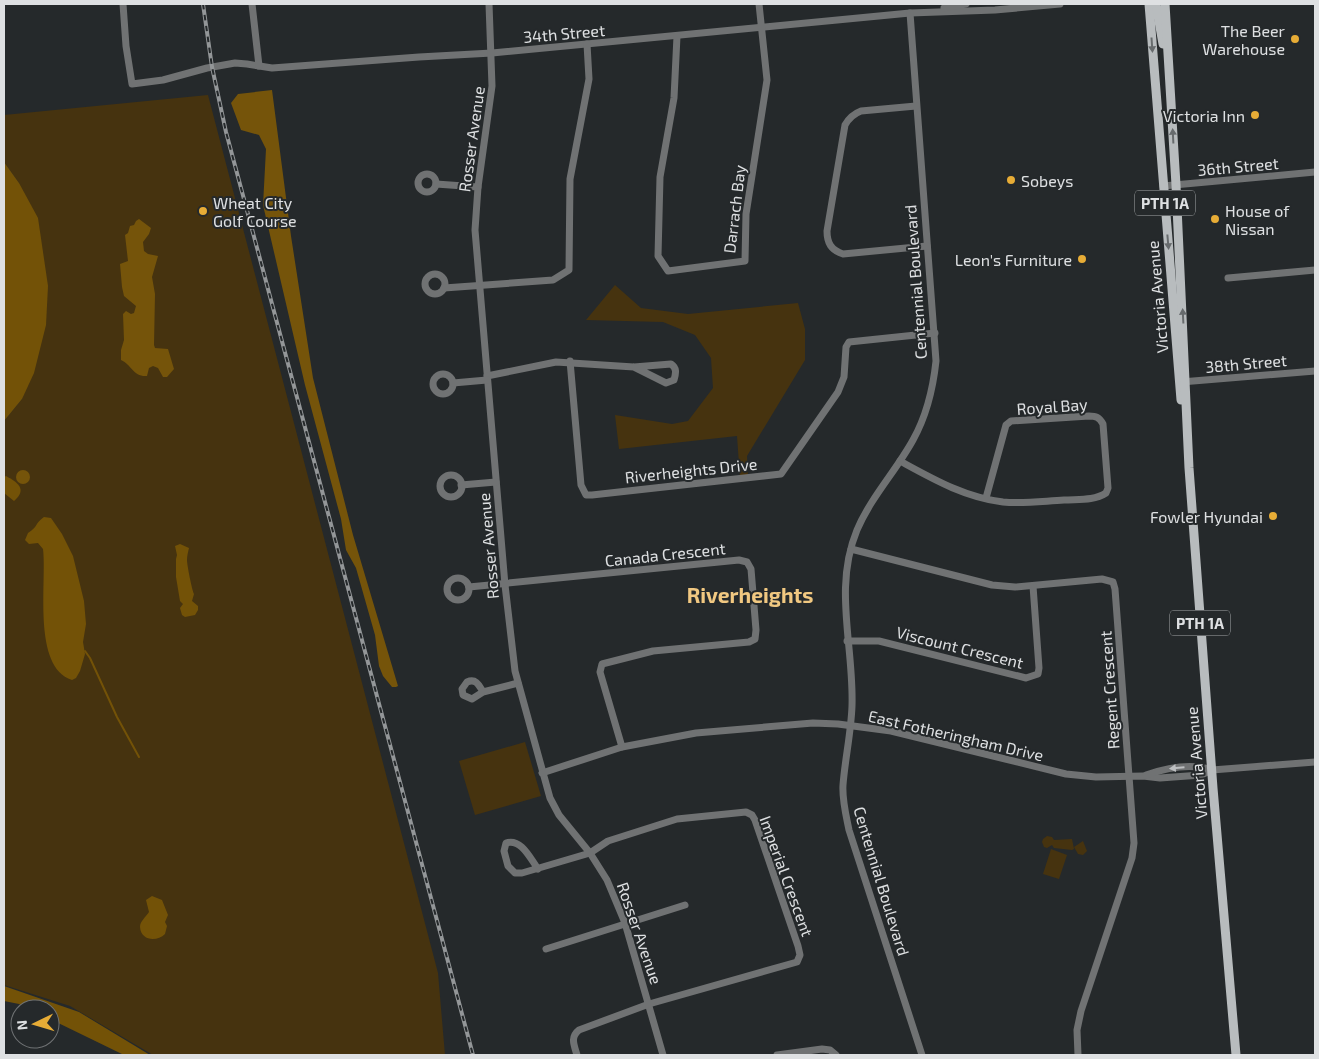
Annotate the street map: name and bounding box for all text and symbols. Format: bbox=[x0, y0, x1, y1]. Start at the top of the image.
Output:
street label: 34th Street bbox=[522, 20, 606, 46]
place label: The Beer Warehouse bbox=[1202, 21, 1286, 58]
marker: The Beer Warehouse bbox=[1289, 33, 1301, 45]
one-way arrow bbox=[1148, 37, 1156, 53]
street label: Rosser Avenue bbox=[454, 85, 488, 193]
place label: Victoria Inn bbox=[1163, 106, 1245, 125]
marker: Victoria Inn bbox=[1249, 109, 1261, 121]
one-way arrow bbox=[1169, 128, 1177, 144]
street label: 36th Street bbox=[1197, 153, 1279, 179]
street label: Darrach Bay bbox=[719, 163, 749, 254]
place label: Sobeys bbox=[1021, 171, 1073, 190]
marker: Sobeys bbox=[1005, 174, 1017, 186]
road number: PTH 1A bbox=[1135, 190, 1195, 216]
place label: Wheat City Golf Course bbox=[213, 193, 297, 230]
place label: House of Nissan bbox=[1225, 201, 1290, 238]
street label: Centennial Boulevard bbox=[900, 204, 930, 360]
marker: Wheat City Golf Course bbox=[197, 205, 209, 217]
marker: House of Nissan bbox=[1209, 213, 1221, 225]
one-way arrow bbox=[1164, 235, 1172, 251]
street label: Victoria Avenue bbox=[1143, 240, 1171, 354]
place label: Leon's Furniture bbox=[955, 250, 1072, 269]
marker: Leon's Furniture bbox=[1076, 253, 1088, 265]
one-way arrow bbox=[1178, 307, 1186, 323]
street label: 38th Street bbox=[1204, 350, 1288, 376]
street label: Royal Bay bbox=[1016, 394, 1089, 418]
street label: Riverheights Drive bbox=[624, 454, 758, 486]
street label: Rosser Avenue bbox=[474, 492, 502, 600]
place label: Fowler Hyundai bbox=[1150, 507, 1263, 526]
marker: Fowler Hyundai bbox=[1267, 510, 1279, 522]
street label: Canada Crescent bbox=[604, 538, 726, 570]
district label: Riverheights bbox=[687, 582, 813, 607]
road number: PTH 1A bbox=[1170, 610, 1230, 636]
street label: Viscount Crescent bbox=[894, 622, 1026, 672]
street label: Regent Crescent bbox=[1095, 630, 1123, 750]
street label: East Fotheringham Drive bbox=[867, 706, 1045, 764]
street label: Victoria Avenue bbox=[1182, 706, 1210, 820]
one-way arrow bbox=[1169, 765, 1185, 773]
street label: Centennial Boulevard bbox=[850, 804, 914, 958]
street label: Imperial Crescent bbox=[756, 813, 818, 939]
street label: Rosser Avenue bbox=[614, 879, 666, 987]
north arrow bbox=[10, 999, 60, 1049]
text: N bbox=[13, 1019, 30, 1031]

